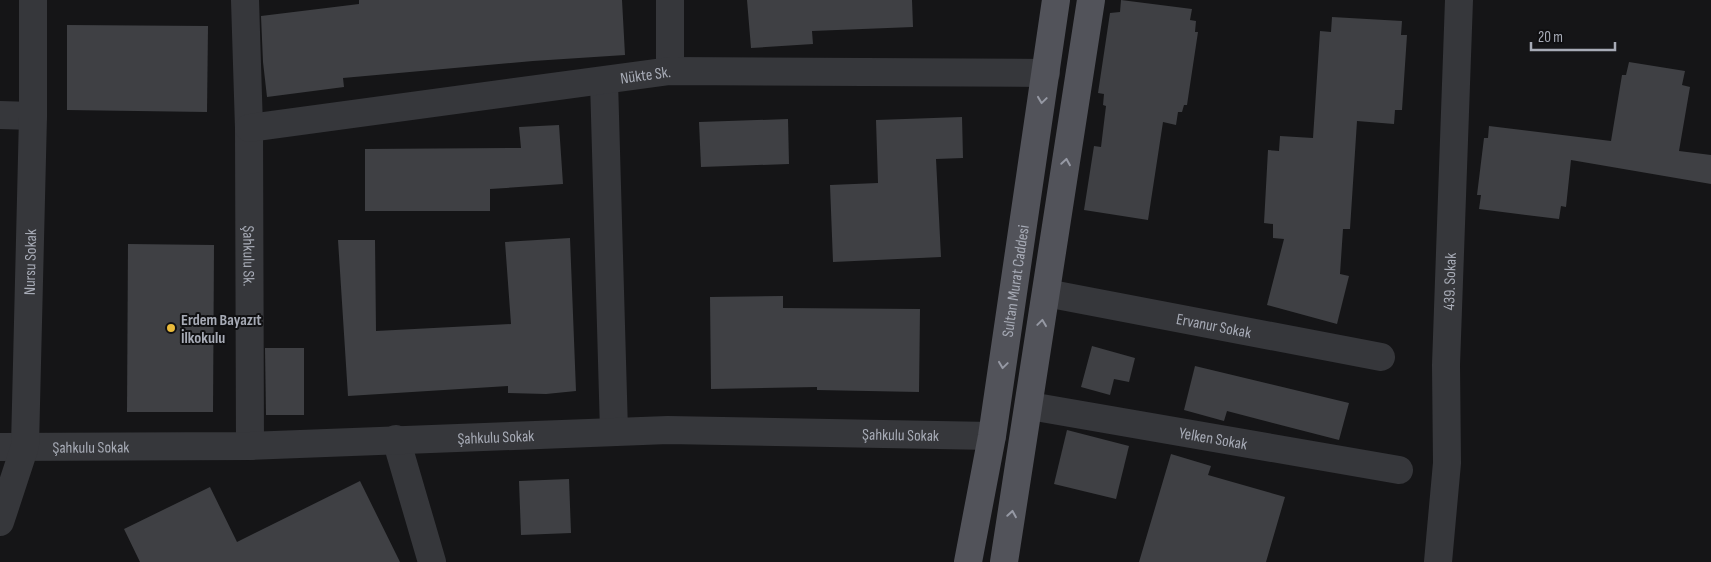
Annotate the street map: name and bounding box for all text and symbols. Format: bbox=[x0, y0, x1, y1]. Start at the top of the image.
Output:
scale bar bbox=[1531, 20, 1615, 52]
text: 20 m bbox=[1538, 28, 1563, 47]
street label: Nükte Sk. bbox=[619, 63, 672, 89]
one-way arrow bbox=[1037, 97, 1048, 105]
one-way arrow bbox=[1060, 158, 1071, 166]
street label: Sultan Murat Caddesi bbox=[999, 224, 1034, 339]
street label: Şahkulu Sk. bbox=[238, 225, 257, 286]
street label: Nursu Sokak bbox=[21, 229, 41, 295]
street label: 439. Sokak bbox=[1440, 252, 1461, 311]
street label: Ervanur Sokak bbox=[1175, 310, 1253, 343]
place label: Erdem Bayazıt İlkokulu bbox=[181, 311, 261, 348]
one-way arrow bbox=[1036, 319, 1047, 327]
marker: Erdem Bayazıt İlkokulu bbox=[165, 322, 177, 334]
one-way arrow bbox=[998, 361, 1009, 369]
street label: Yelken Sokak bbox=[1177, 424, 1249, 455]
street label: Şahkulu Sokak bbox=[862, 426, 939, 446]
street label: Şahkulu Sokak bbox=[457, 427, 535, 449]
street label: Şahkulu Sokak bbox=[53, 438, 129, 458]
one-way arrow bbox=[1006, 510, 1017, 518]

